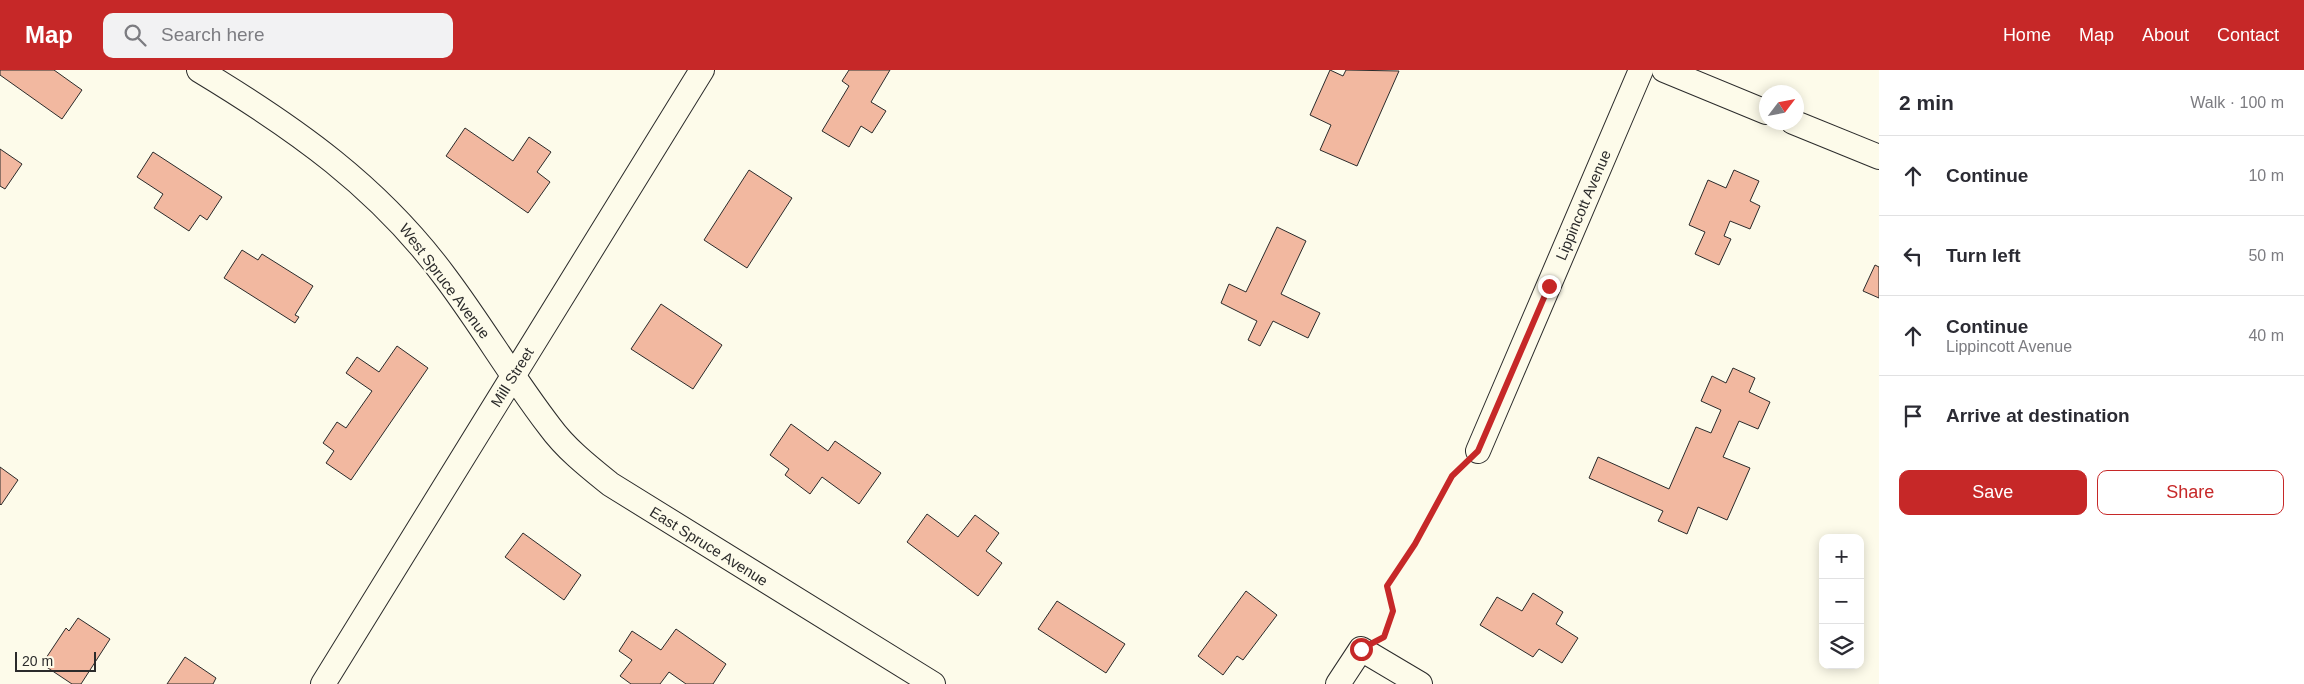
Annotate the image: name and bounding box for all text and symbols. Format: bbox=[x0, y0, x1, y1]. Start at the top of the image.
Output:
search box bbox=[103, 13, 453, 58]
text: Map bbox=[25, 21, 73, 48]
icon: search bbox=[121, 21, 149, 49]
text: Search here bbox=[161, 24, 265, 45]
text: Home bbox=[2003, 25, 2051, 45]
text: Map bbox=[2079, 25, 2114, 45]
text: About bbox=[2142, 25, 2189, 45]
text: Contact bbox=[2217, 25, 2279, 45]
north arrow bbox=[1759, 85, 1804, 130]
text: 2 min bbox=[1899, 91, 1954, 114]
text: Walk · 100 m bbox=[2190, 94, 2284, 111]
street label: Lippincott Avenue bbox=[1552, 147, 1614, 263]
icon: ahead bbox=[1899, 162, 1927, 190]
text: Continue bbox=[1946, 165, 2028, 186]
text: 10 m bbox=[2248, 167, 2284, 184]
street label: West Spruce Avenue bbox=[396, 220, 494, 342]
icon: left bbox=[1899, 242, 1927, 270]
text: Turn left bbox=[1946, 245, 2021, 266]
text: 50 m bbox=[2248, 247, 2284, 264]
route end bbox=[1538, 275, 1561, 298]
text: Continue bbox=[1946, 316, 2028, 337]
icon: ahead bbox=[1899, 322, 1927, 350]
text: 40 m bbox=[2248, 327, 2284, 344]
text: Lippincott Avenue bbox=[1946, 338, 2072, 355]
street label: Mill Street bbox=[487, 344, 537, 410]
icon: arrive bbox=[1899, 402, 1927, 430]
text: Arrive at destination bbox=[1946, 405, 2130, 426]
button: Save bbox=[1899, 470, 2087, 515]
button: Share bbox=[2097, 470, 2284, 515]
street label: East Spruce Avenue bbox=[647, 503, 771, 589]
map controls bbox=[1819, 534, 1864, 669]
button: + bbox=[1819, 534, 1864, 579]
button: − bbox=[1819, 579, 1864, 624]
button: layers bbox=[1819, 624, 1864, 669]
route start bbox=[1350, 638, 1373, 661]
scale bar bbox=[15, 649, 96, 672]
text: 20 m bbox=[22, 653, 53, 669]

